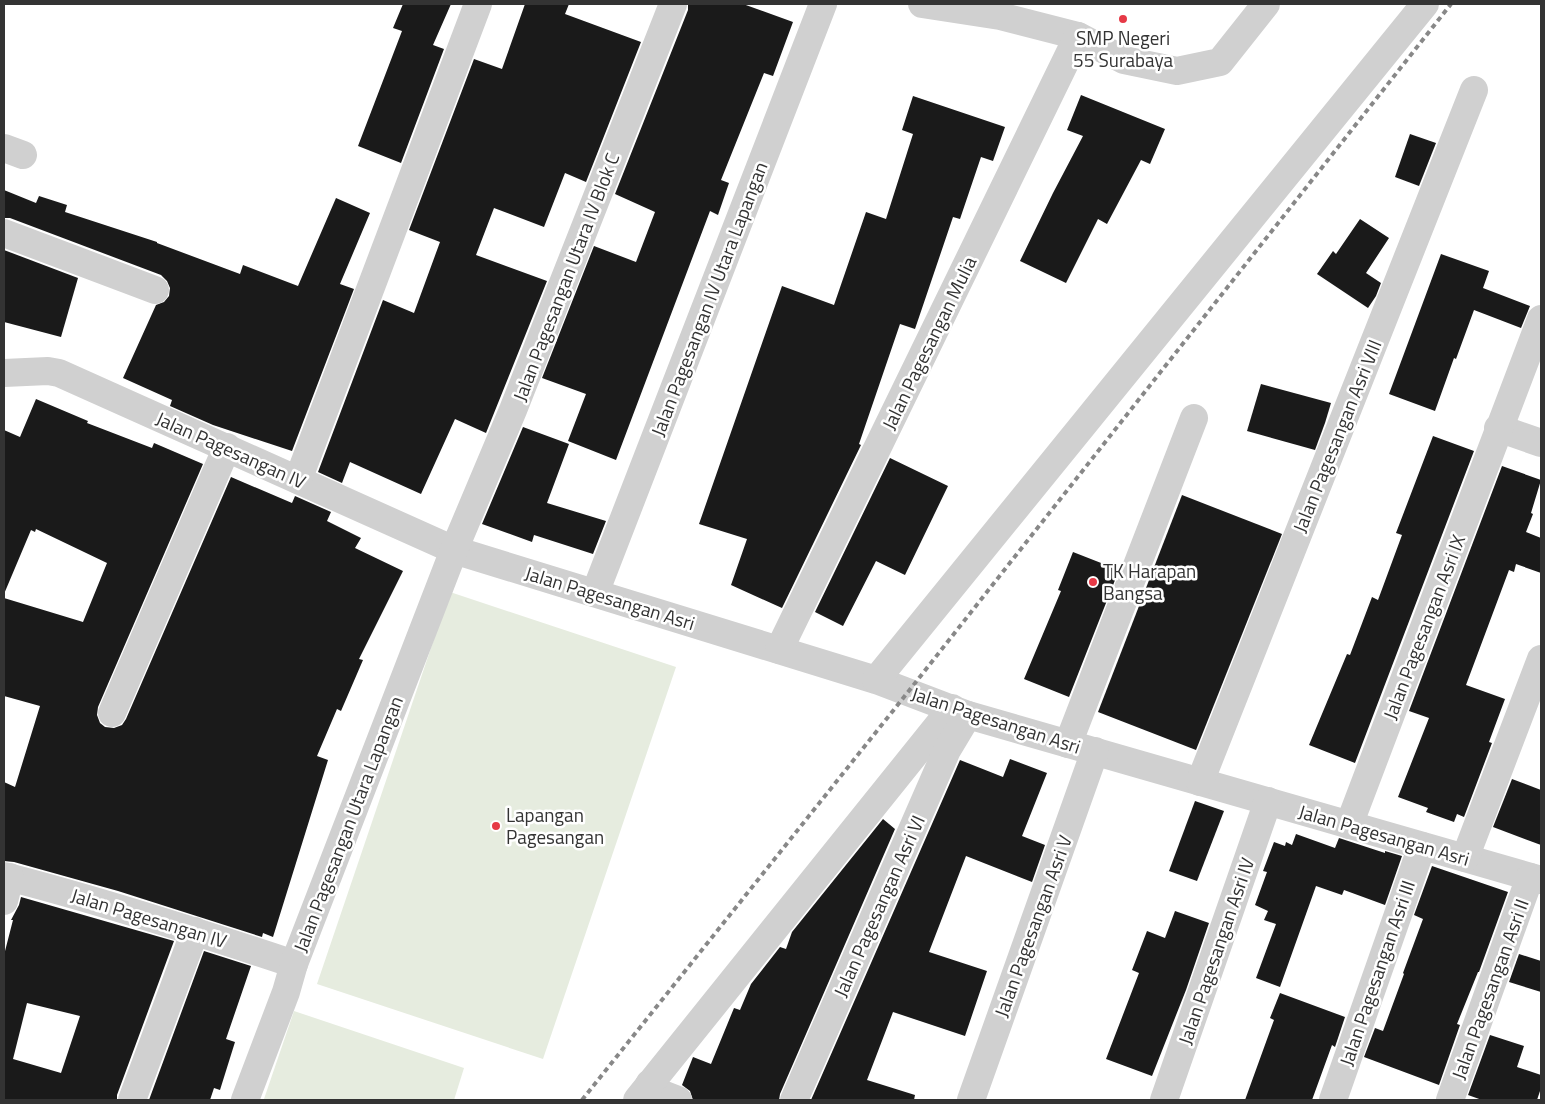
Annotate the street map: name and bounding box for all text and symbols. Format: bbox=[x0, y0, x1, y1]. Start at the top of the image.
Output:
marker: SMP Negeri 55 Surabaya bbox=[1117, 13, 1129, 25]
place label: SMP Negeri 55 Surabaya bbox=[1073, 23, 1173, 74]
street label: Jalan Pagesangan Utara IV Blok C bbox=[505, 148, 626, 405]
street label: Jalan Pagesangan IV Utara Lapangan bbox=[643, 157, 774, 440]
street label: Jalan Pagesangan Mulia bbox=[874, 251, 983, 434]
street label: Jalan Pagesangan Asri VIII bbox=[1285, 335, 1389, 537]
street label: Jalan Pagesangan IV bbox=[152, 403, 311, 496]
street label: Jalan Pagesangan Asri IX bbox=[1375, 530, 1472, 723]
place label: TK Harapan Bangsa bbox=[1103, 556, 1196, 607]
street label: Jalan Pagesangan Asri bbox=[522, 558, 699, 637]
marker: TK Harapan Bangsa bbox=[1087, 576, 1099, 588]
street label: Jalan Pagesangan Asri bbox=[908, 678, 1085, 761]
street label: Jalan Pagesangan Utara Lapangan bbox=[285, 692, 410, 956]
street label: Jalan Pagesangan Asri bbox=[1295, 796, 1473, 873]
place label: Lapangan Pagesangan bbox=[506, 800, 604, 851]
street label: Jalan Pagesangan Asri VI bbox=[825, 810, 932, 1001]
marker: Lapangan Pagesangan bbox=[490, 820, 502, 832]
street label: Jalan Pagesangan Asri V bbox=[986, 831, 1079, 1021]
street label: Jalan Pagesangan Asri IV bbox=[1170, 853, 1261, 1048]
street label: Jalan Pagesangan Asri III bbox=[1331, 876, 1422, 1070]
street label: Jalan Pagesangan IV bbox=[68, 880, 231, 955]
street label: Jalan Pagesangan Asri II bbox=[1443, 895, 1536, 1083]

